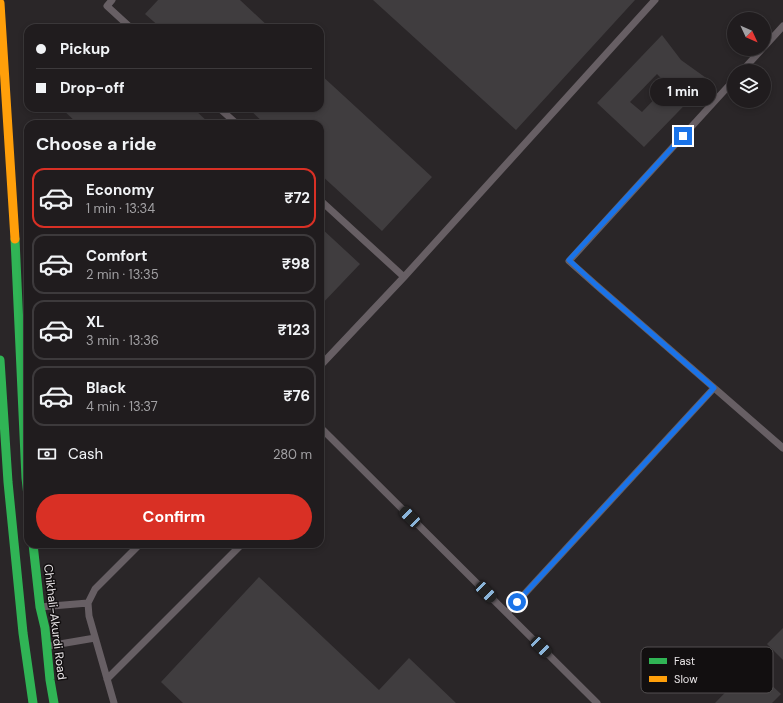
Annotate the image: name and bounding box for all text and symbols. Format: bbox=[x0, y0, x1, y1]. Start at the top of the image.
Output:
north arrow bbox=[727, 12, 771, 56]
map controls bbox=[727, 12, 771, 108]
text: Pickup bbox=[60, 39, 110, 59]
button: layers bbox=[727, 64, 771, 108]
text: Drop-off bbox=[60, 78, 125, 98]
callout: 1 min bbox=[650, 78, 716, 106]
text: 1 min bbox=[667, 83, 699, 100]
route end bbox=[674, 127, 692, 145]
text: Choose a ride bbox=[36, 132, 157, 156]
icon: car bbox=[38, 180, 74, 216]
text: Economy bbox=[86, 180, 154, 200]
text: ₹72 bbox=[284, 188, 310, 208]
text: 1 min · 13:34 bbox=[86, 200, 155, 217]
icon: car bbox=[38, 246, 74, 282]
text: Comfort bbox=[86, 246, 147, 266]
text: ₹98 bbox=[282, 254, 310, 274]
text: 2 min · 13:35 bbox=[86, 266, 159, 283]
icon: car bbox=[38, 312, 74, 348]
text: XL bbox=[86, 312, 104, 332]
text: ₹123 bbox=[278, 320, 310, 340]
text: 3 min · 13:36 bbox=[86, 332, 159, 349]
icon: car bbox=[38, 378, 74, 414]
text: Black bbox=[86, 378, 126, 398]
text: ₹76 bbox=[283, 386, 310, 406]
text: 4 min · 13:37 bbox=[86, 398, 158, 415]
icon: cash bbox=[36, 443, 58, 465]
text: Cash bbox=[68, 444, 103, 464]
text: 280 m bbox=[273, 446, 312, 463]
button: Confirm bbox=[36, 494, 312, 540]
car bbox=[397, 504, 423, 530]
street label: Chikhali-Akurdi Road bbox=[40, 563, 70, 681]
car bbox=[473, 579, 499, 605]
route start bbox=[508, 593, 526, 611]
car bbox=[528, 634, 554, 660]
legend bbox=[641, 647, 773, 693]
text: Fast bbox=[674, 654, 695, 668]
text: Slow bbox=[674, 672, 698, 686]

